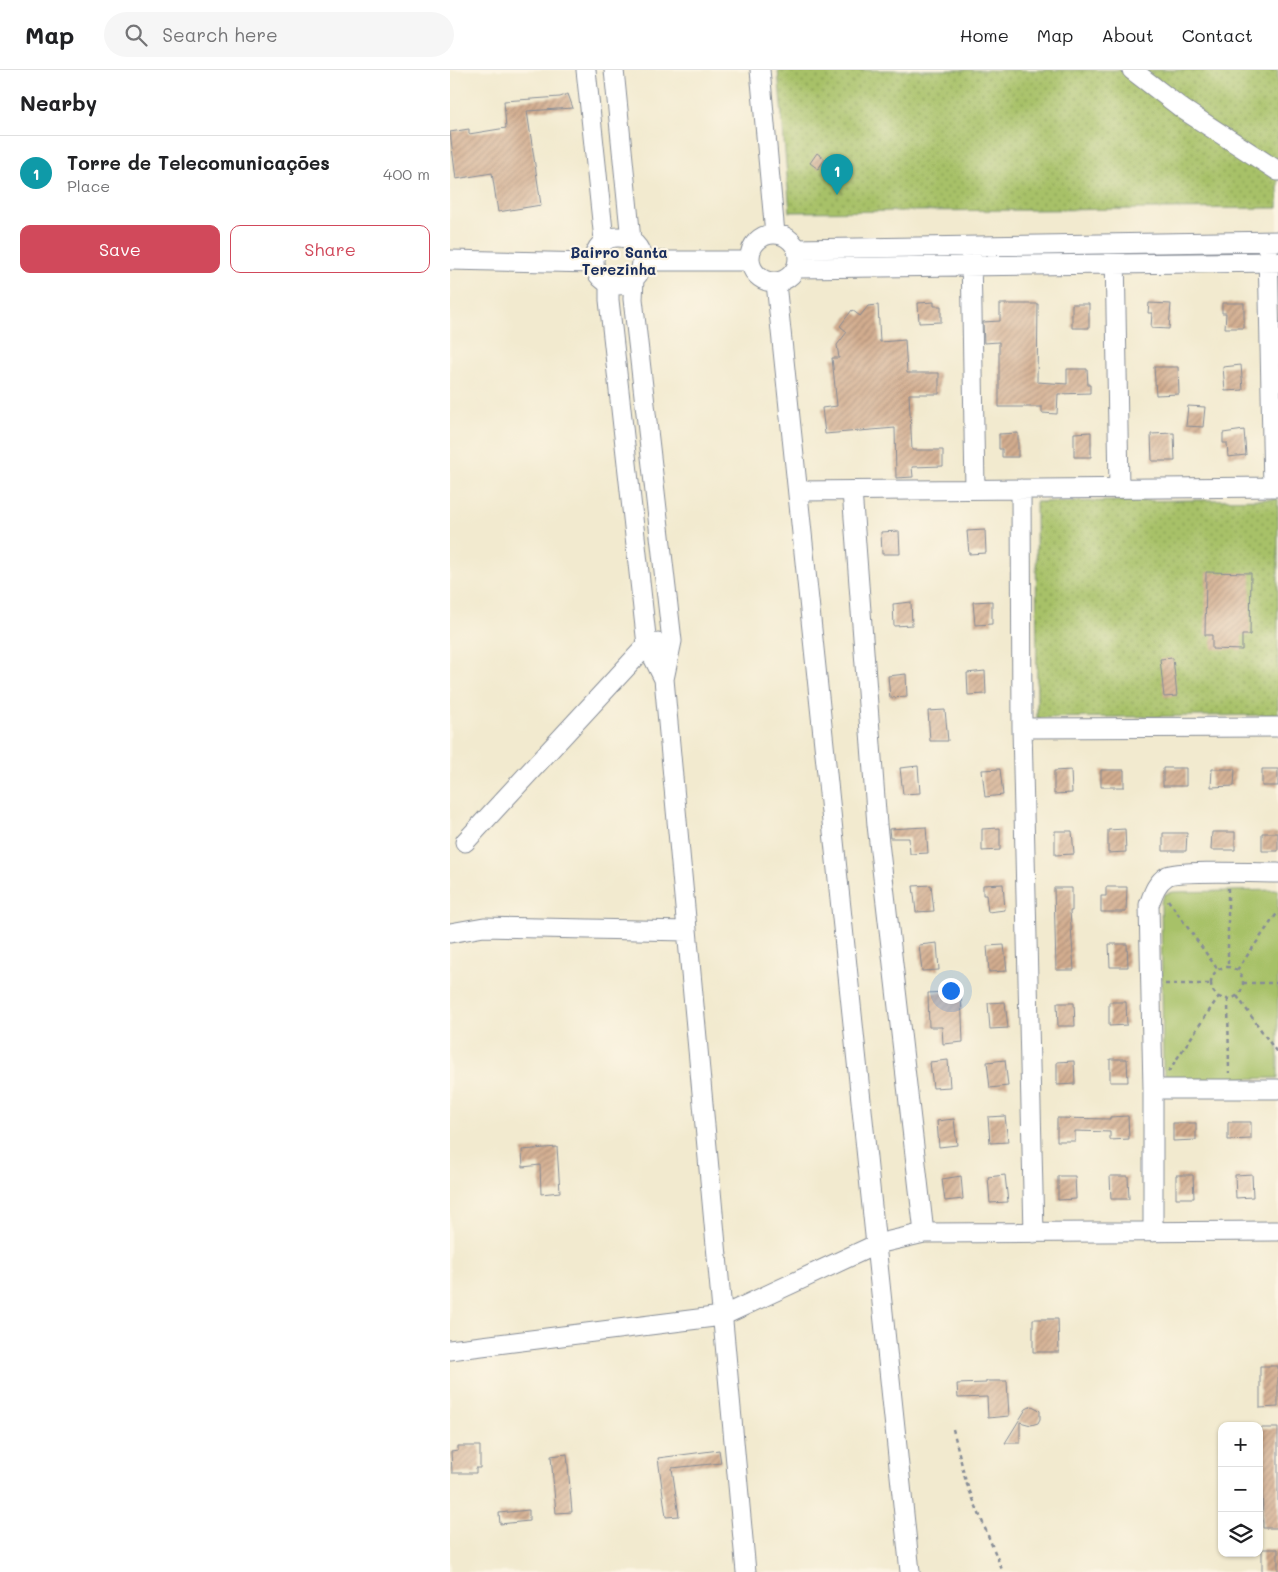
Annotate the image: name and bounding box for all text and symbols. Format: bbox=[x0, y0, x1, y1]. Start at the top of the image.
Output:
search box bbox=[104, 12, 454, 57]
text: Map bbox=[25, 19, 74, 50]
icon: search bbox=[122, 21, 150, 49]
text: Search here bbox=[162, 22, 278, 47]
text: Home bbox=[960, 23, 1009, 47]
text: Map bbox=[1037, 23, 1073, 47]
text: About bbox=[1101, 23, 1154, 47]
text: Contact bbox=[1182, 23, 1253, 47]
text: Nearby bbox=[20, 89, 97, 116]
text: Torre de Telecomunicações bbox=[67, 150, 330, 175]
pin: 1 bbox=[821, 154, 853, 195]
text: 1 bbox=[32, 163, 40, 184]
text: 400 m bbox=[383, 163, 430, 184]
text: Place bbox=[67, 175, 110, 196]
button: Save bbox=[20, 225, 220, 273]
button: Share bbox=[230, 225, 430, 273]
district label: Bairro Santa Terezinha bbox=[570, 242, 668, 279]
your location bbox=[938, 978, 964, 1004]
map controls bbox=[1218, 1422, 1263, 1557]
button: + bbox=[1218, 1422, 1263, 1467]
button: − bbox=[1218, 1467, 1263, 1512]
button: layers bbox=[1218, 1512, 1263, 1557]

